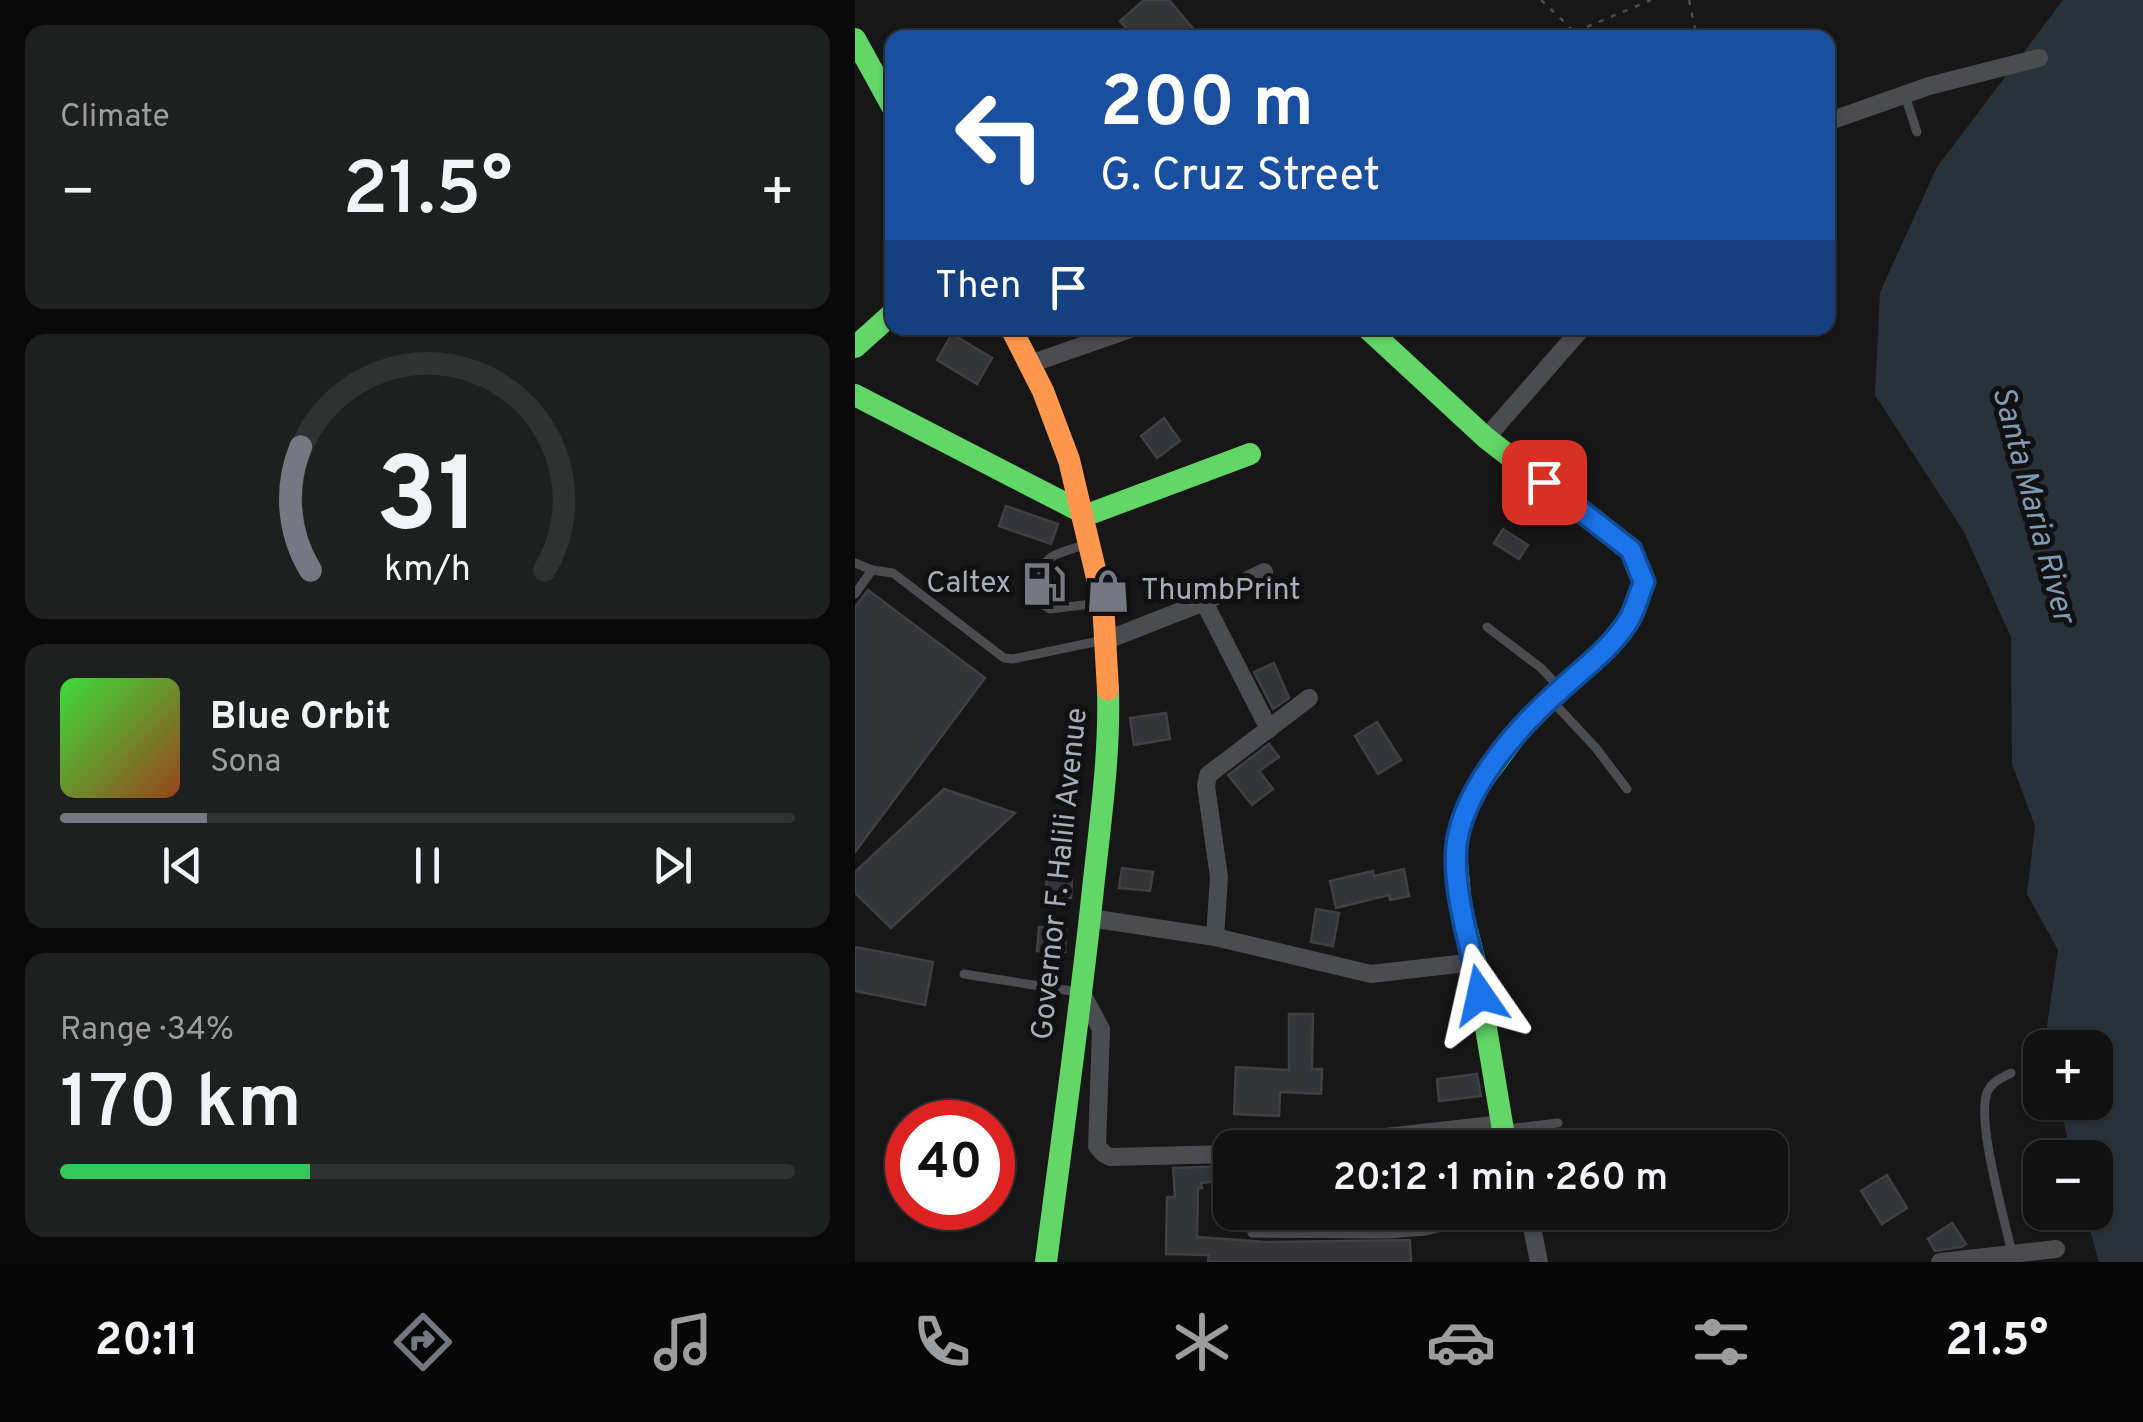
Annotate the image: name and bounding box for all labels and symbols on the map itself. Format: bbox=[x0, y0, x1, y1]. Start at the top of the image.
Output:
water label: Santa Maria River bbox=[1981, 382, 2084, 630]
pin bbox=[1502, 440, 1587, 525]
fuel station icon: Caltex bbox=[1020, 560, 1068, 608]
place label: Caltex bbox=[926, 566, 1011, 603]
shop icon: ThumbPrint bbox=[1084, 567, 1132, 615]
place label: ThumbPrint bbox=[1141, 573, 1301, 610]
street label: Governor F. Halili Avenue bbox=[1025, 706, 1097, 1042]
position arrow bbox=[1428, 943, 1532, 1047]
speed limit sign: 40 bbox=[885, 1100, 1015, 1230]

